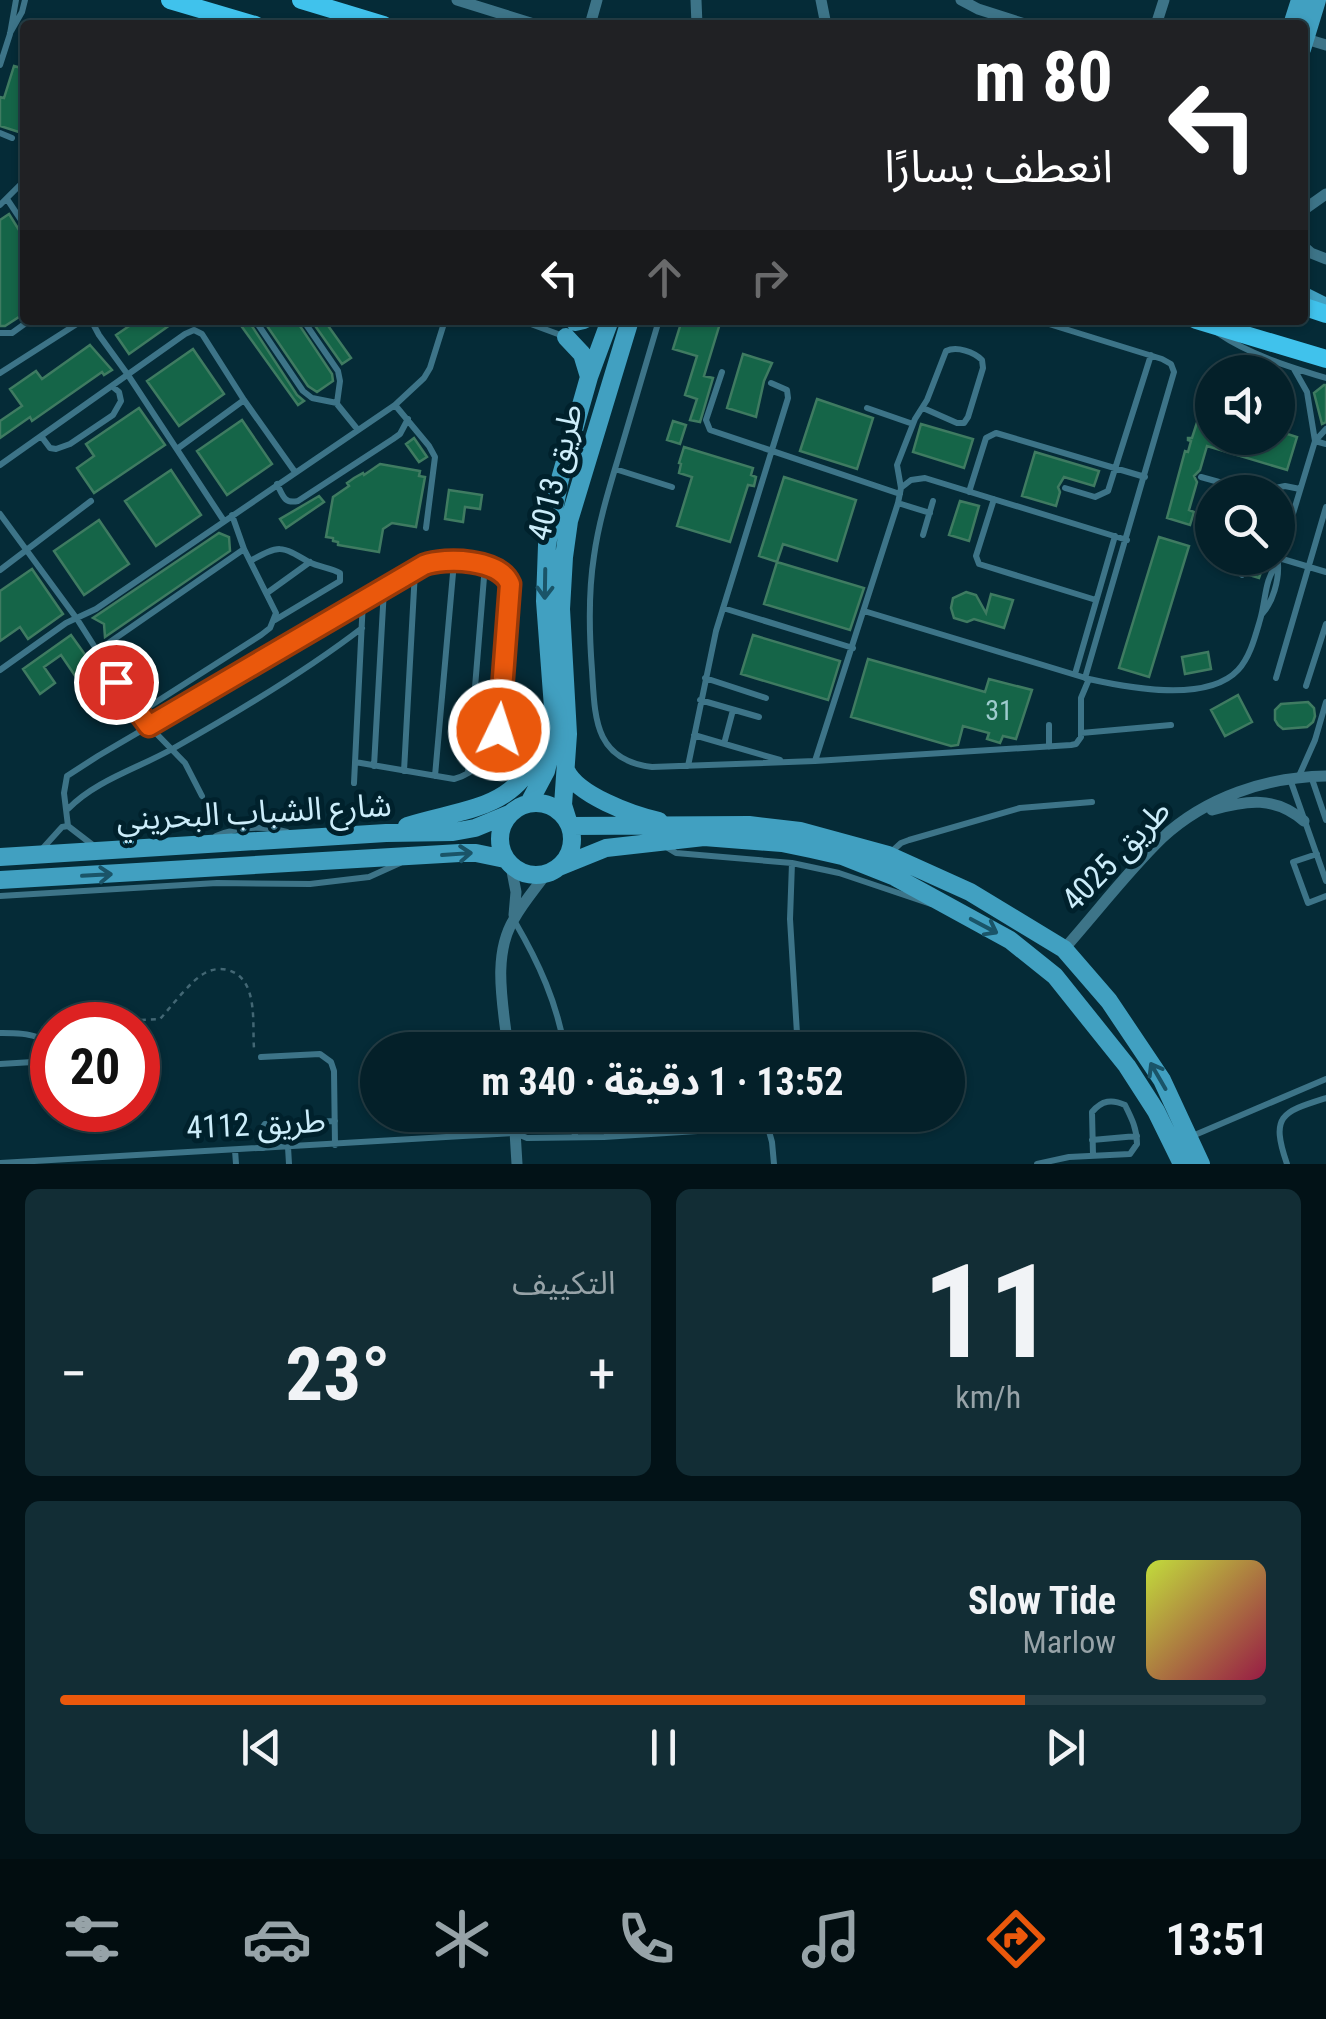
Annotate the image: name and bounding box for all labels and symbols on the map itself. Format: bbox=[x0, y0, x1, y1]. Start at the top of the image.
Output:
street label: طريق 4013 bbox=[520, 400, 591, 544]
one-way arrow bbox=[536, 566, 554, 599]
pin bbox=[74, 640, 159, 725]
position arrow bbox=[447, 678, 551, 782]
house number: 31 bbox=[985, 694, 1013, 727]
street label: شارع الشباب البحريني bbox=[116, 786, 393, 844]
street label: طريق 4025 bbox=[1054, 792, 1179, 919]
one-way arrow bbox=[440, 844, 472, 863]
one-way arrow bbox=[81, 865, 113, 884]
one-way arrow bbox=[968, 917, 998, 936]
speed limit sign: 20 bbox=[30, 1002, 160, 1132]
one-way arrow bbox=[1148, 1062, 1168, 1091]
street label: طريق 4112 bbox=[185, 1101, 327, 1148]

